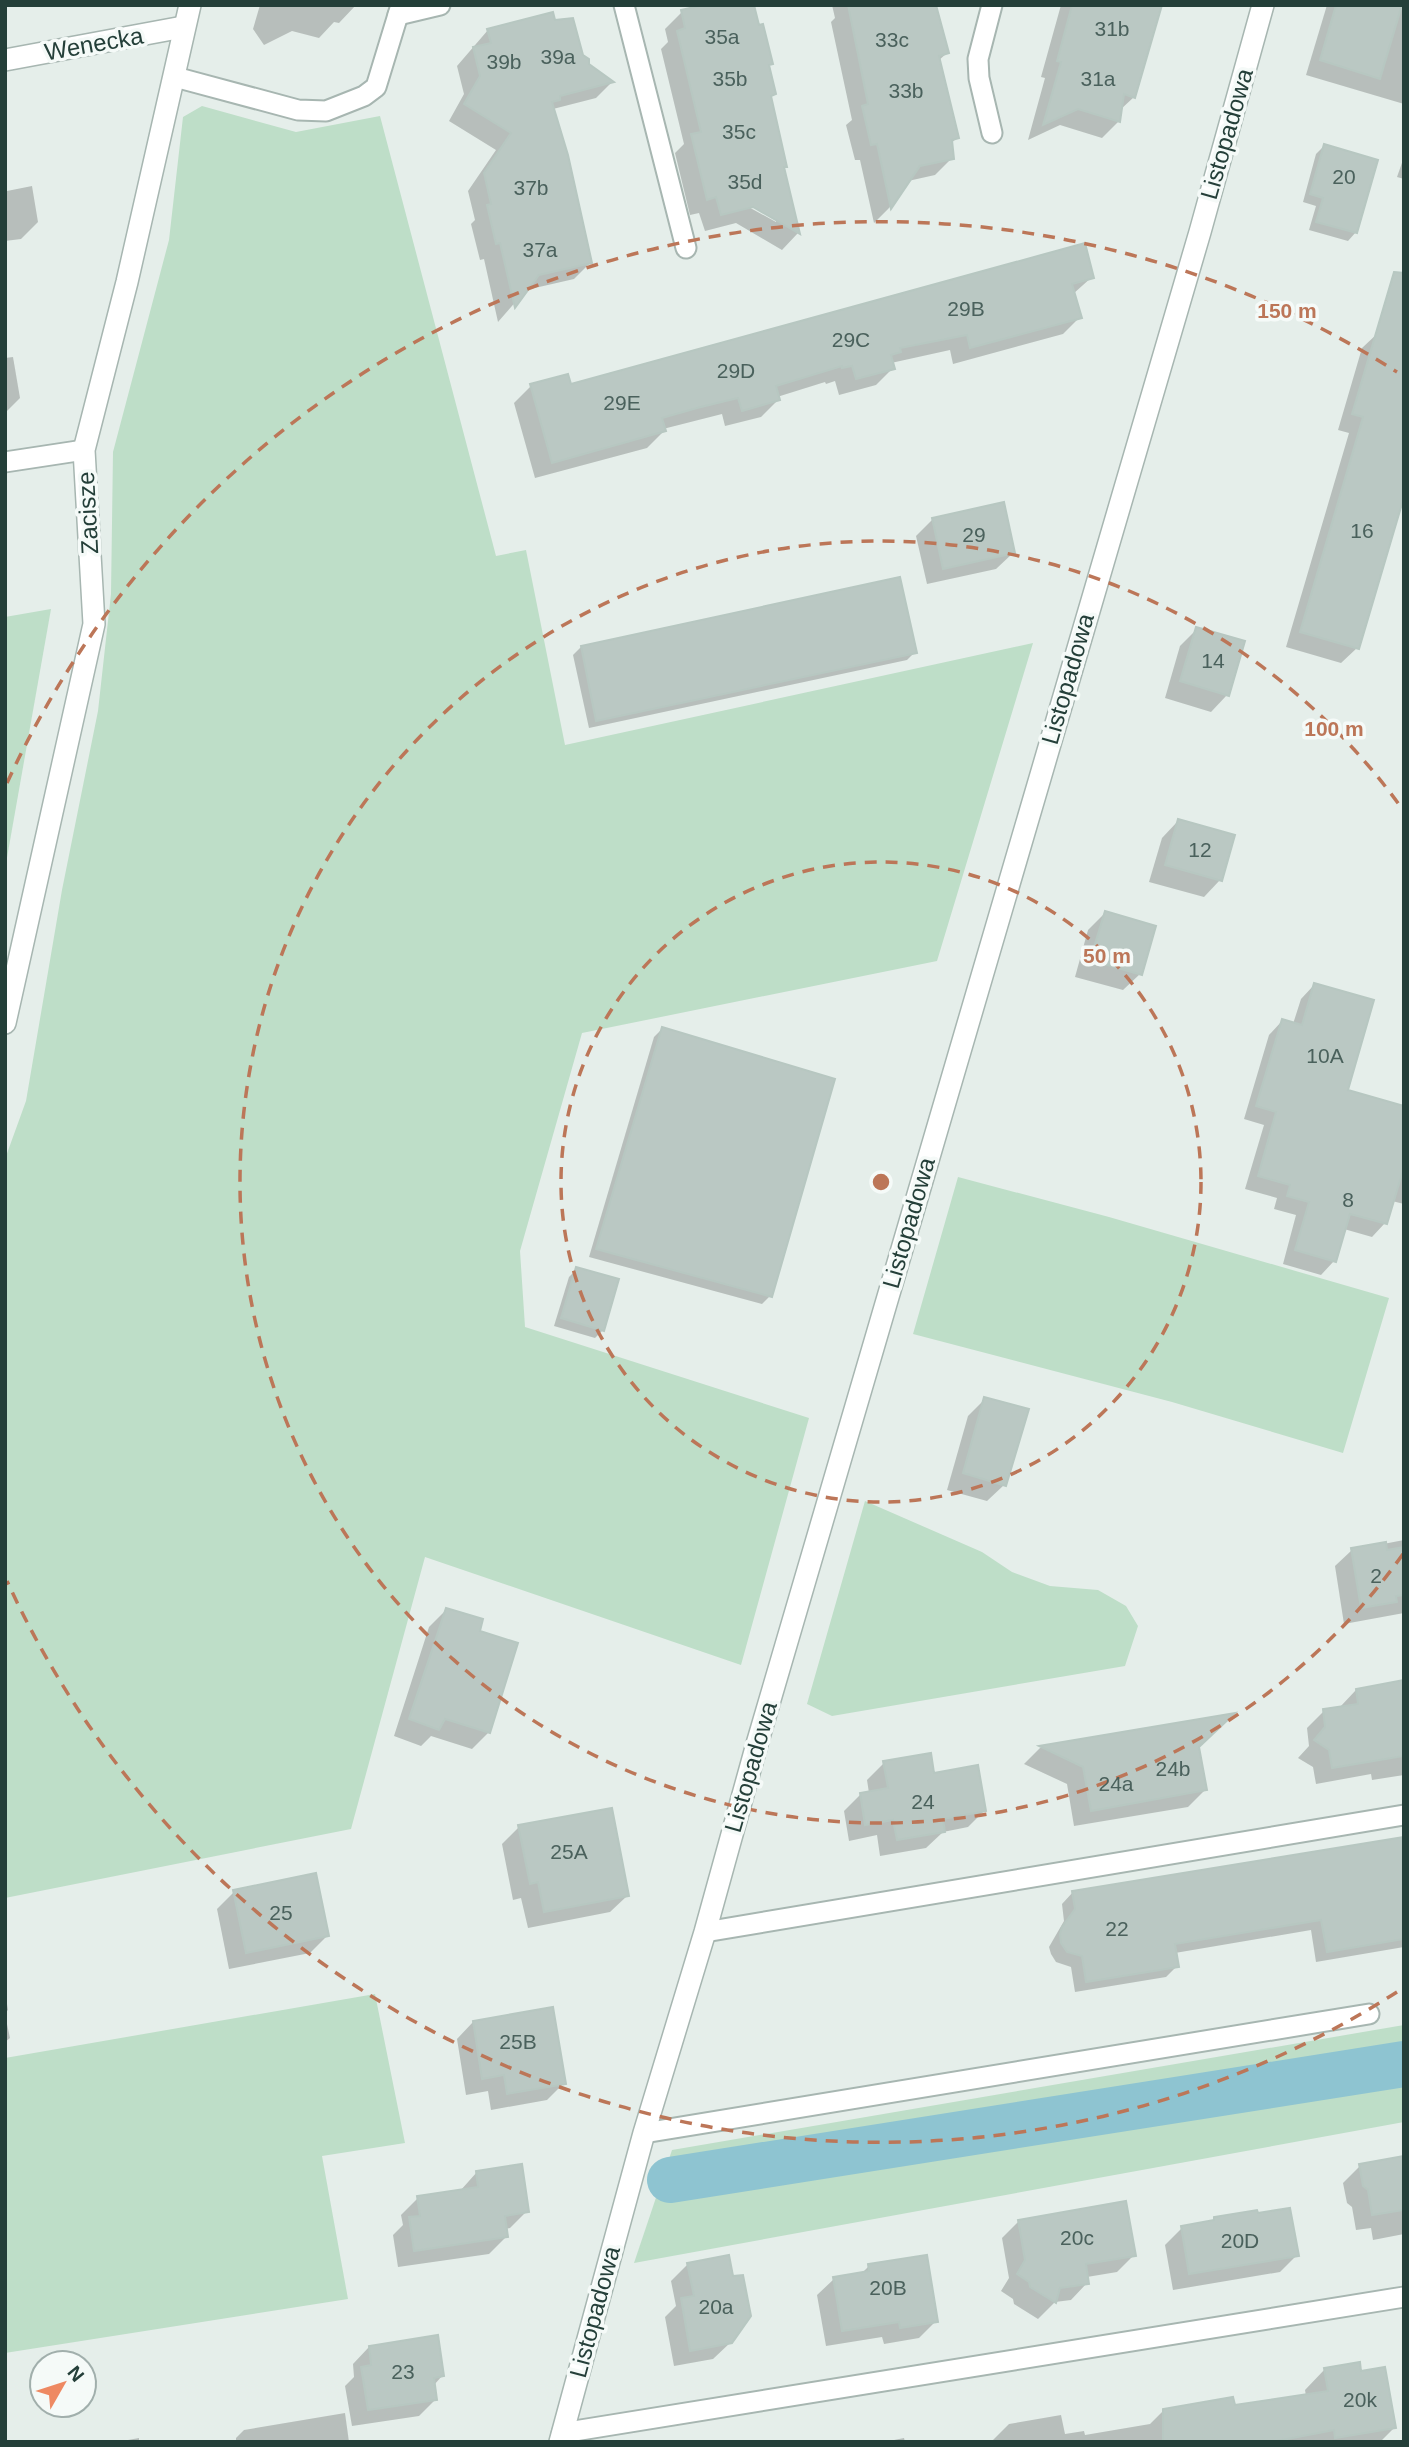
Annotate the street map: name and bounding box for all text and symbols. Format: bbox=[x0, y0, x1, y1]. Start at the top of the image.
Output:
house number: 31b bbox=[1094, 17, 1130, 40]
street label: Wenecka bbox=[43, 21, 146, 65]
house number: 35a bbox=[704, 25, 740, 48]
house number: 33c bbox=[875, 28, 909, 51]
house number: 39a bbox=[540, 45, 576, 68]
house number: 39b bbox=[486, 50, 522, 73]
street label: Listopadowa bbox=[1195, 65, 1258, 202]
house number: 35b bbox=[712, 67, 748, 90]
house number: 31a bbox=[1080, 67, 1116, 90]
house number: 33b bbox=[888, 79, 924, 102]
house number: 35c bbox=[722, 120, 756, 143]
house number: 20 bbox=[1332, 165, 1356, 188]
house number: 35d bbox=[727, 170, 763, 193]
house number: 37b bbox=[513, 176, 549, 199]
house number: 37a bbox=[522, 238, 558, 261]
house number: 29B bbox=[947, 297, 985, 320]
text: 150 m bbox=[1257, 299, 1317, 322]
house number: 29C bbox=[832, 328, 870, 351]
house number: 29D bbox=[717, 359, 755, 382]
house number: 29E bbox=[603, 391, 641, 414]
street label: Zacisze bbox=[72, 471, 103, 555]
house number: 16 bbox=[1350, 519, 1374, 542]
house number: 29 bbox=[962, 523, 986, 546]
street label: Listopadowa bbox=[1036, 610, 1099, 747]
house number: 14 bbox=[1201, 649, 1225, 672]
text: 100 m bbox=[1304, 717, 1364, 740]
house number: 12 bbox=[1188, 838, 1212, 861]
text: 50 m bbox=[1083, 944, 1131, 967]
house number: 10A bbox=[1306, 1044, 1344, 1067]
street label: Listopadowa bbox=[877, 1154, 940, 1291]
centre of rings bbox=[869, 1170, 893, 1194]
house number: 8 bbox=[1342, 1188, 1354, 1211]
house number: 2 bbox=[1370, 1564, 1382, 1587]
street label: Listopadowa bbox=[719, 1698, 782, 1835]
house number: 24b bbox=[1155, 1757, 1191, 1780]
house number: 24a bbox=[1098, 1772, 1134, 1795]
house number: 24 bbox=[911, 1790, 935, 1813]
house number: 25A bbox=[550, 1840, 588, 1863]
house number: 25 bbox=[269, 1901, 293, 1924]
house number: 22 bbox=[1105, 1917, 1129, 1940]
house number: 25B bbox=[499, 2030, 537, 2053]
house number: 20c bbox=[1060, 2226, 1094, 2249]
house number: 20D bbox=[1221, 2229, 1259, 2252]
street label: Listopadowa bbox=[564, 2243, 625, 2380]
house number: 20B bbox=[869, 2276, 907, 2299]
house number: 20a bbox=[698, 2295, 734, 2318]
north arrow bbox=[28, 2349, 98, 2419]
house number: 23 bbox=[391, 2360, 415, 2383]
text: N bbox=[63, 2362, 88, 2386]
house number: 20k bbox=[1343, 2388, 1377, 2411]

